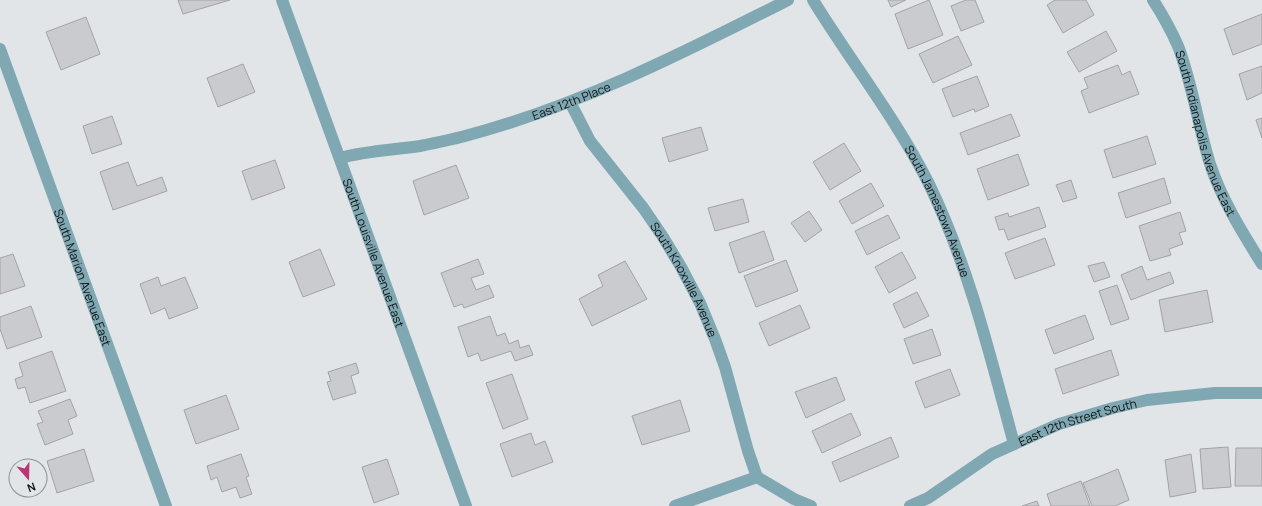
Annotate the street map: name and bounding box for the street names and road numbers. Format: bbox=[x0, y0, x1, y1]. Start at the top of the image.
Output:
street label: South Indianapolis Avenue East bbox=[1172, 48, 1240, 219]
street label: East 12th Place bbox=[529, 78, 613, 123]
street label: South Jamestown Avenue bbox=[901, 142, 974, 279]
street label: South Louisville Avenue East bbox=[339, 176, 409, 330]
street label: South Marion Avenue East bbox=[50, 206, 116, 349]
street label: South Knoxville Avenue bbox=[647, 218, 722, 340]
street label: East 12th Street South bbox=[1015, 394, 1138, 450]

